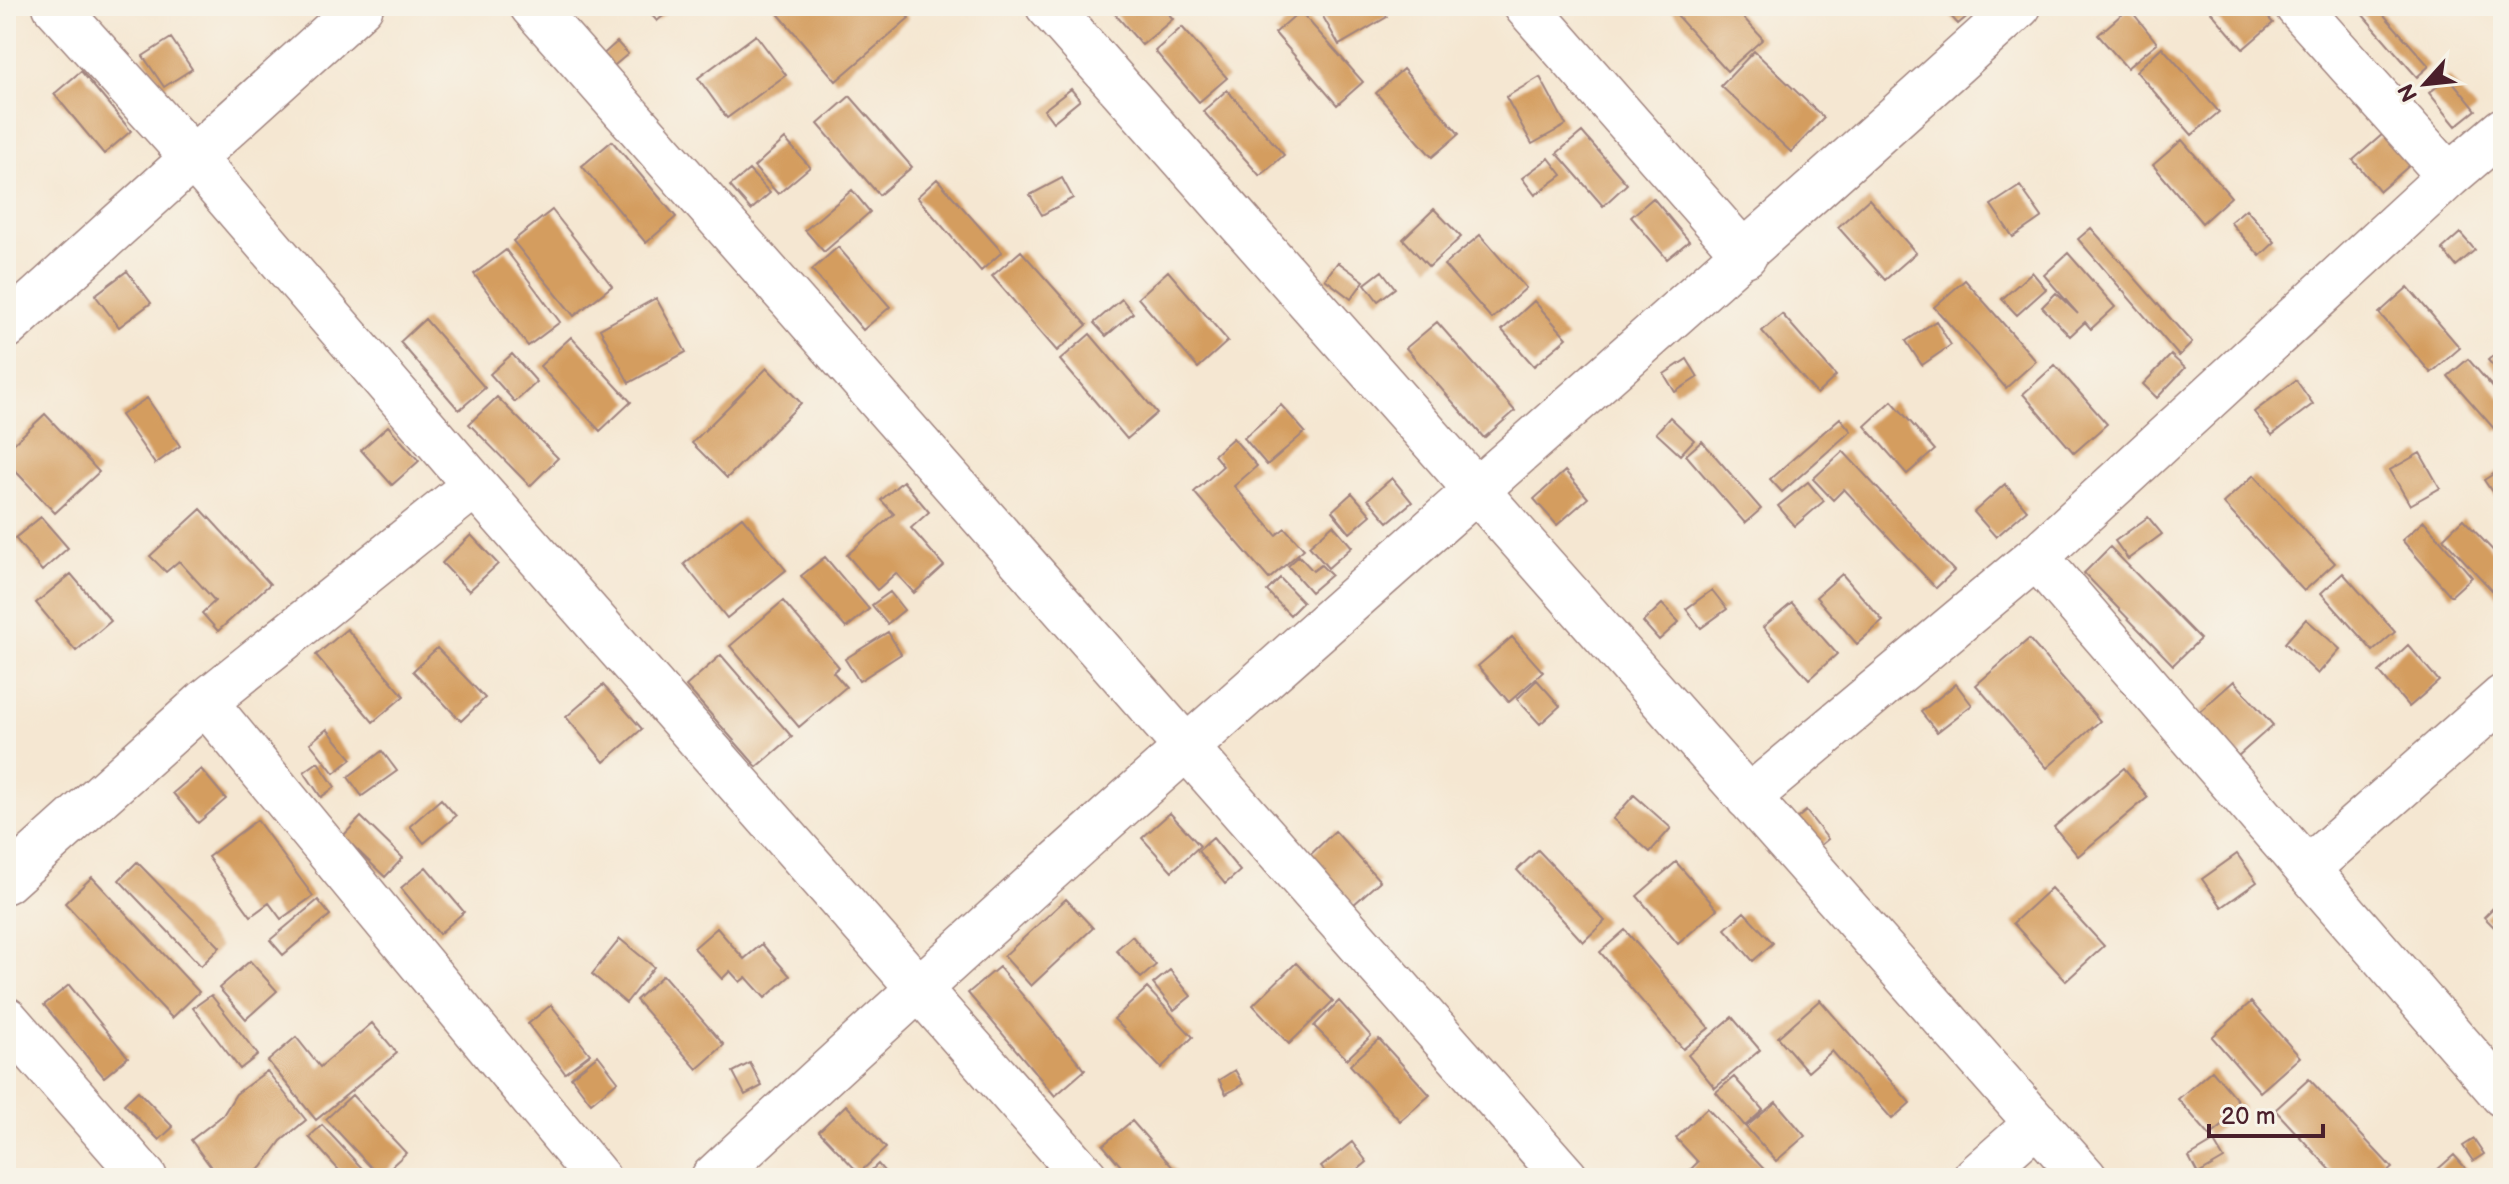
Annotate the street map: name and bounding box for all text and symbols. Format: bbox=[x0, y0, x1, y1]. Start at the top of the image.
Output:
north arrow bbox=[2385, 44, 2465, 124]
text: N bbox=[2393, 79, 2424, 106]
scale bar bbox=[2209, 1088, 2323, 1138]
text: 20 m bbox=[2221, 1102, 2276, 1131]

